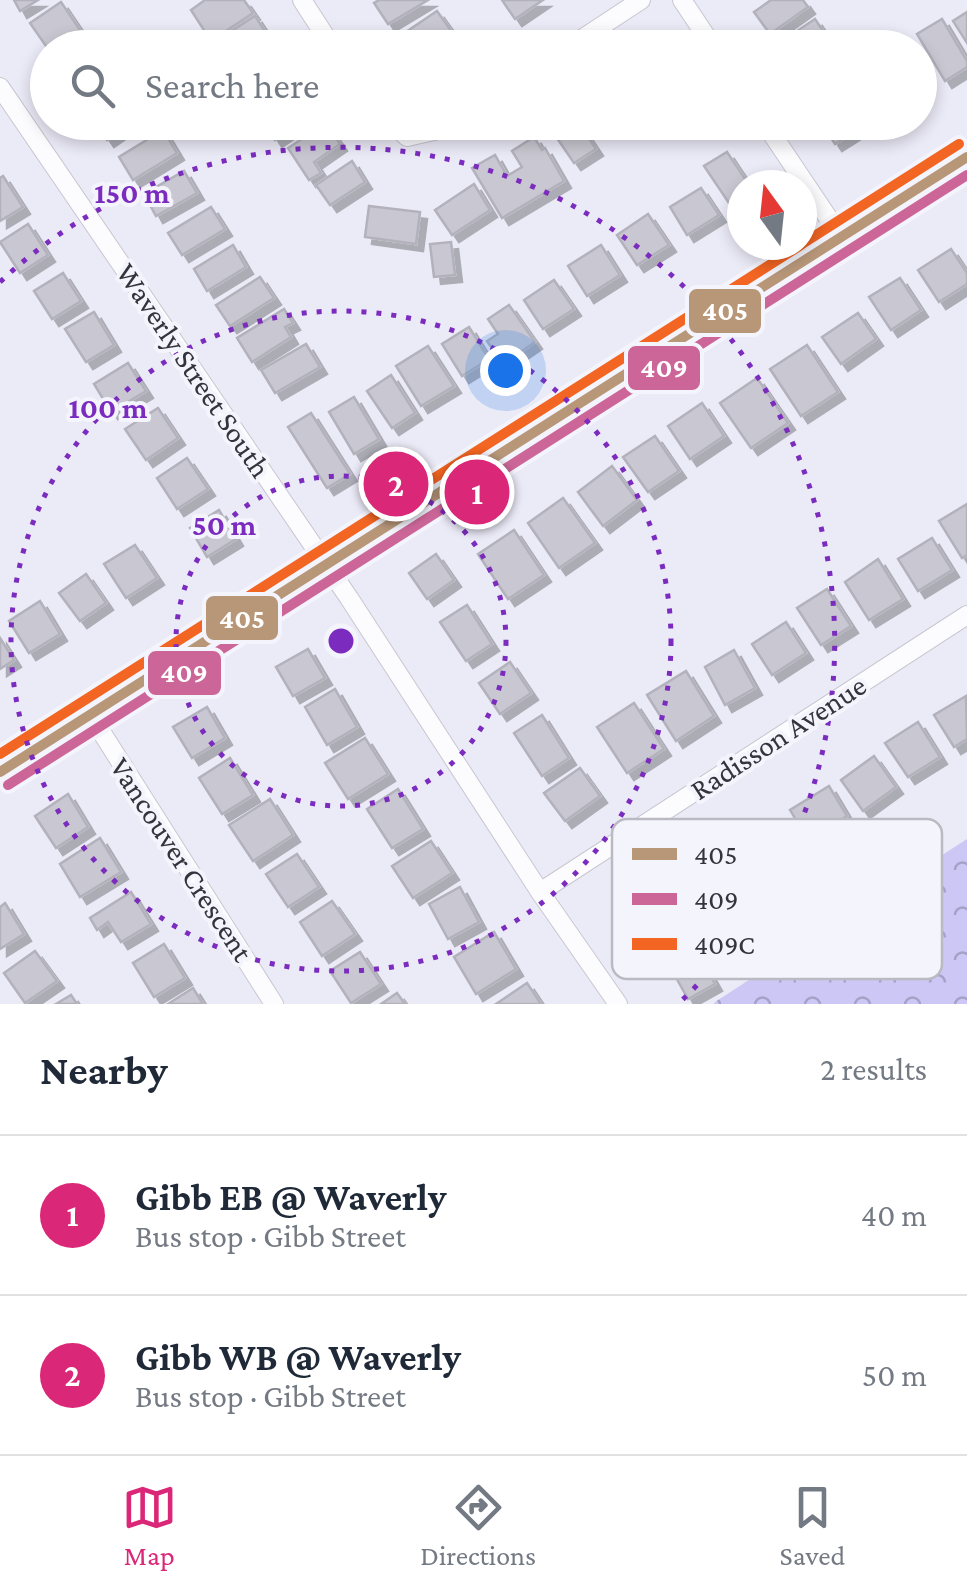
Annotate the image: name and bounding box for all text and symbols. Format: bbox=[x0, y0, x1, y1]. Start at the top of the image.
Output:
search box bbox=[30, 30, 937, 140]
icon: search bbox=[65, 58, 120, 113]
text: Search here bbox=[145, 64, 319, 106]
north arrow bbox=[727, 170, 817, 260]
text: 150 m bbox=[94, 176, 170, 209]
street label: Waverly Street South bbox=[109, 257, 278, 484]
line badge: 405 bbox=[687, 287, 763, 335]
text: 405 bbox=[702, 295, 748, 326]
line badge: 409 bbox=[626, 344, 702, 392]
your location bbox=[480, 345, 531, 396]
text: 409 bbox=[640, 352, 688, 383]
text: 100 m bbox=[69, 391, 148, 424]
pin: 2 bbox=[364, 446, 428, 522]
pin: 1 bbox=[444, 454, 510, 530]
text: 50 m bbox=[192, 508, 257, 541]
line badge: 405 bbox=[204, 594, 280, 642]
text: 405 bbox=[219, 603, 265, 634]
centre of rings bbox=[323, 623, 359, 659]
line badge: 409 bbox=[146, 649, 223, 697]
text: 409 bbox=[160, 657, 208, 688]
street label: Radisson Avenue bbox=[684, 668, 872, 806]
street label: Vancouver Crescent bbox=[104, 751, 261, 968]
legend bbox=[612, 819, 942, 979]
text: 405 bbox=[694, 839, 737, 870]
text: 409 bbox=[694, 884, 738, 915]
text: 409C bbox=[694, 929, 755, 960]
text: Nearby bbox=[40, 1046, 168, 1093]
text: 2 results bbox=[820, 1051, 927, 1087]
text: Gibb EB @ Waverly bbox=[135, 1176, 446, 1218]
text: 1 bbox=[67, 1197, 78, 1233]
text: 40 m bbox=[861, 1197, 927, 1233]
text: Bus stop · Gibb Street bbox=[135, 1218, 406, 1254]
text: Gibb WB @ Waverly bbox=[135, 1336, 461, 1378]
text: 2 bbox=[64, 1357, 81, 1393]
text: 50 m bbox=[862, 1357, 927, 1393]
text: Bus stop · Gibb Street bbox=[135, 1378, 406, 1414]
tab: Map bbox=[122, 1480, 177, 1571]
tab: Directions bbox=[420, 1480, 536, 1571]
tab: Saved bbox=[780, 1480, 845, 1571]

